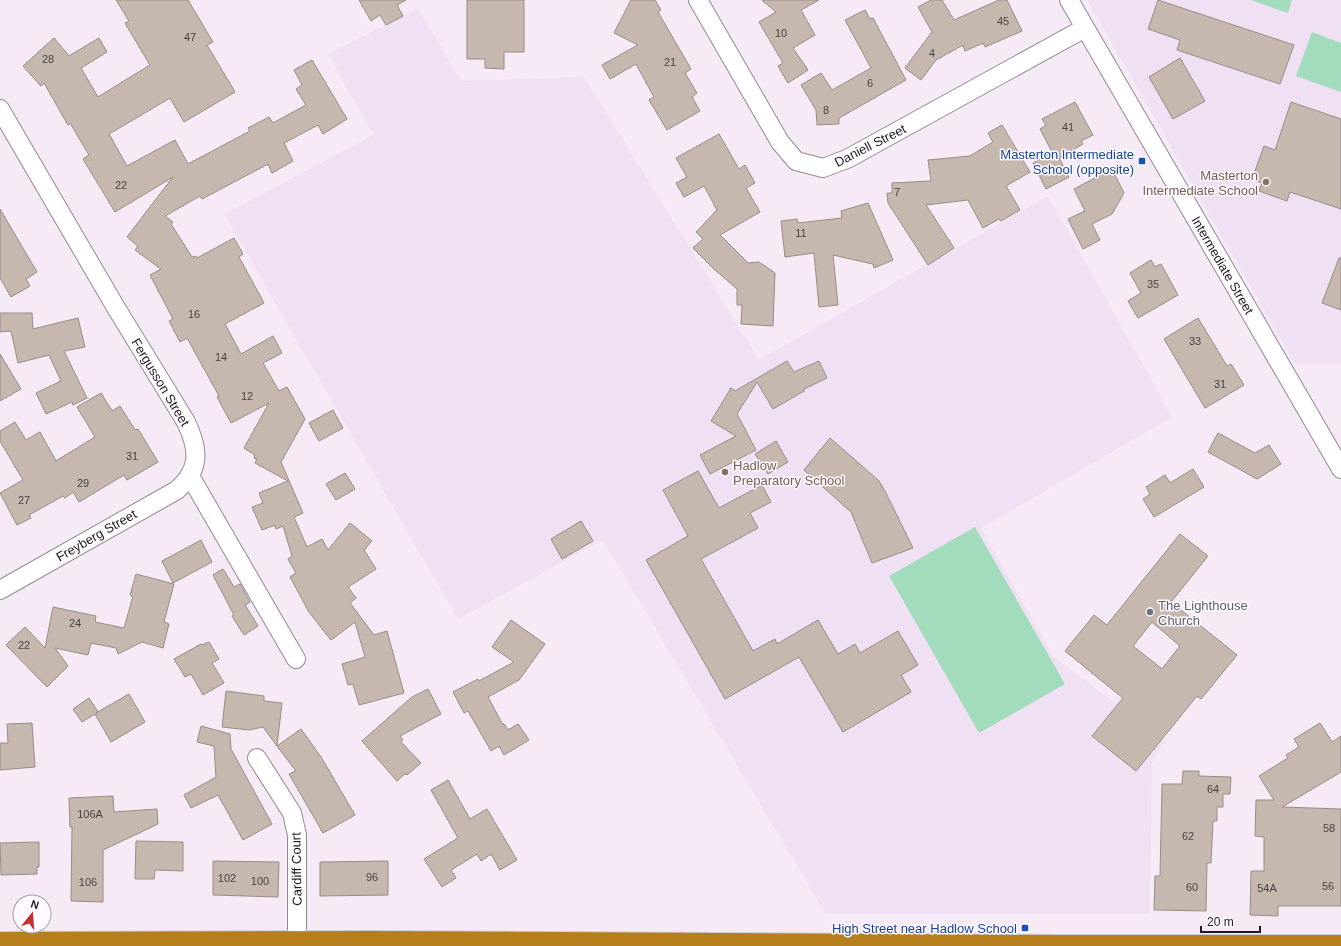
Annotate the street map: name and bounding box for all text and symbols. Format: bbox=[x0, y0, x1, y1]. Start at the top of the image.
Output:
house number: 45 bbox=[997, 15, 1009, 27]
house number: 10 bbox=[775, 27, 787, 39]
house number: 47 bbox=[184, 31, 196, 43]
house number: 4 bbox=[929, 47, 935, 59]
house number: 28 bbox=[42, 53, 54, 65]
house number: 21 bbox=[664, 56, 676, 68]
house number: 6 bbox=[867, 77, 873, 89]
house number: 8 bbox=[823, 104, 829, 116]
street label: Daniell Street bbox=[832, 121, 909, 170]
house number: 41 bbox=[1062, 121, 1074, 133]
place label: Masterton Intermediate School (opposite) bbox=[1000, 147, 1134, 177]
marker: Masterton Intermediate School (opposite) bbox=[1137, 156, 1147, 166]
place label: Masterton Intermediate School bbox=[1142, 168, 1258, 198]
marker: Masterton Intermediate School bbox=[1261, 177, 1271, 187]
house number: 22 bbox=[115, 179, 127, 191]
house number: 7 bbox=[894, 186, 900, 198]
street label: Intermediate Street bbox=[1188, 214, 1257, 317]
house number: 11 bbox=[795, 227, 807, 239]
house number: 35 bbox=[1147, 278, 1159, 290]
house number: 16 bbox=[188, 308, 200, 320]
house number: 33 bbox=[1189, 335, 1201, 347]
street label: Fergusson Street bbox=[128, 336, 193, 429]
house number: 14 bbox=[215, 351, 227, 363]
house number: 31 bbox=[1214, 378, 1226, 390]
house number: 12 bbox=[241, 390, 253, 402]
house number: 31 bbox=[126, 450, 138, 462]
place label: Hadlow Preparatory School bbox=[733, 458, 844, 488]
marker: Hadlow Preparatory School bbox=[720, 467, 730, 477]
house number: 29 bbox=[77, 477, 89, 489]
house number: 27 bbox=[18, 494, 30, 506]
street label: Freyberg Street bbox=[53, 506, 139, 565]
place label: The Lighthouse Church bbox=[1158, 598, 1248, 628]
marker: The Lighthouse Church bbox=[1145, 607, 1155, 617]
house number: 24 bbox=[69, 617, 81, 629]
house number: 22 bbox=[18, 639, 30, 651]
house number: 64 bbox=[1207, 783, 1219, 795]
house number: 106A bbox=[77, 808, 104, 820]
house number: 58 bbox=[1323, 822, 1335, 834]
house number: 62 bbox=[1182, 830, 1194, 842]
street label: Cardiff Court bbox=[288, 832, 305, 906]
house number: 96 bbox=[366, 871, 378, 883]
house number: 102 bbox=[218, 872, 236, 884]
house number: 100 bbox=[251, 875, 269, 887]
house number: 106 bbox=[79, 876, 97, 888]
house number: 56 bbox=[1322, 880, 1334, 892]
house number: 60 bbox=[1186, 881, 1198, 893]
house number: 54A bbox=[1257, 882, 1277, 894]
north arrow bbox=[12, 894, 52, 934]
text: N bbox=[29, 898, 41, 911]
scale bar bbox=[1201, 908, 1260, 934]
text: 20 m bbox=[1207, 915, 1234, 929]
place label: High Street near Hadlow School bbox=[832, 921, 1017, 936]
marker: High Street near Hadlow School bbox=[1020, 923, 1030, 933]

